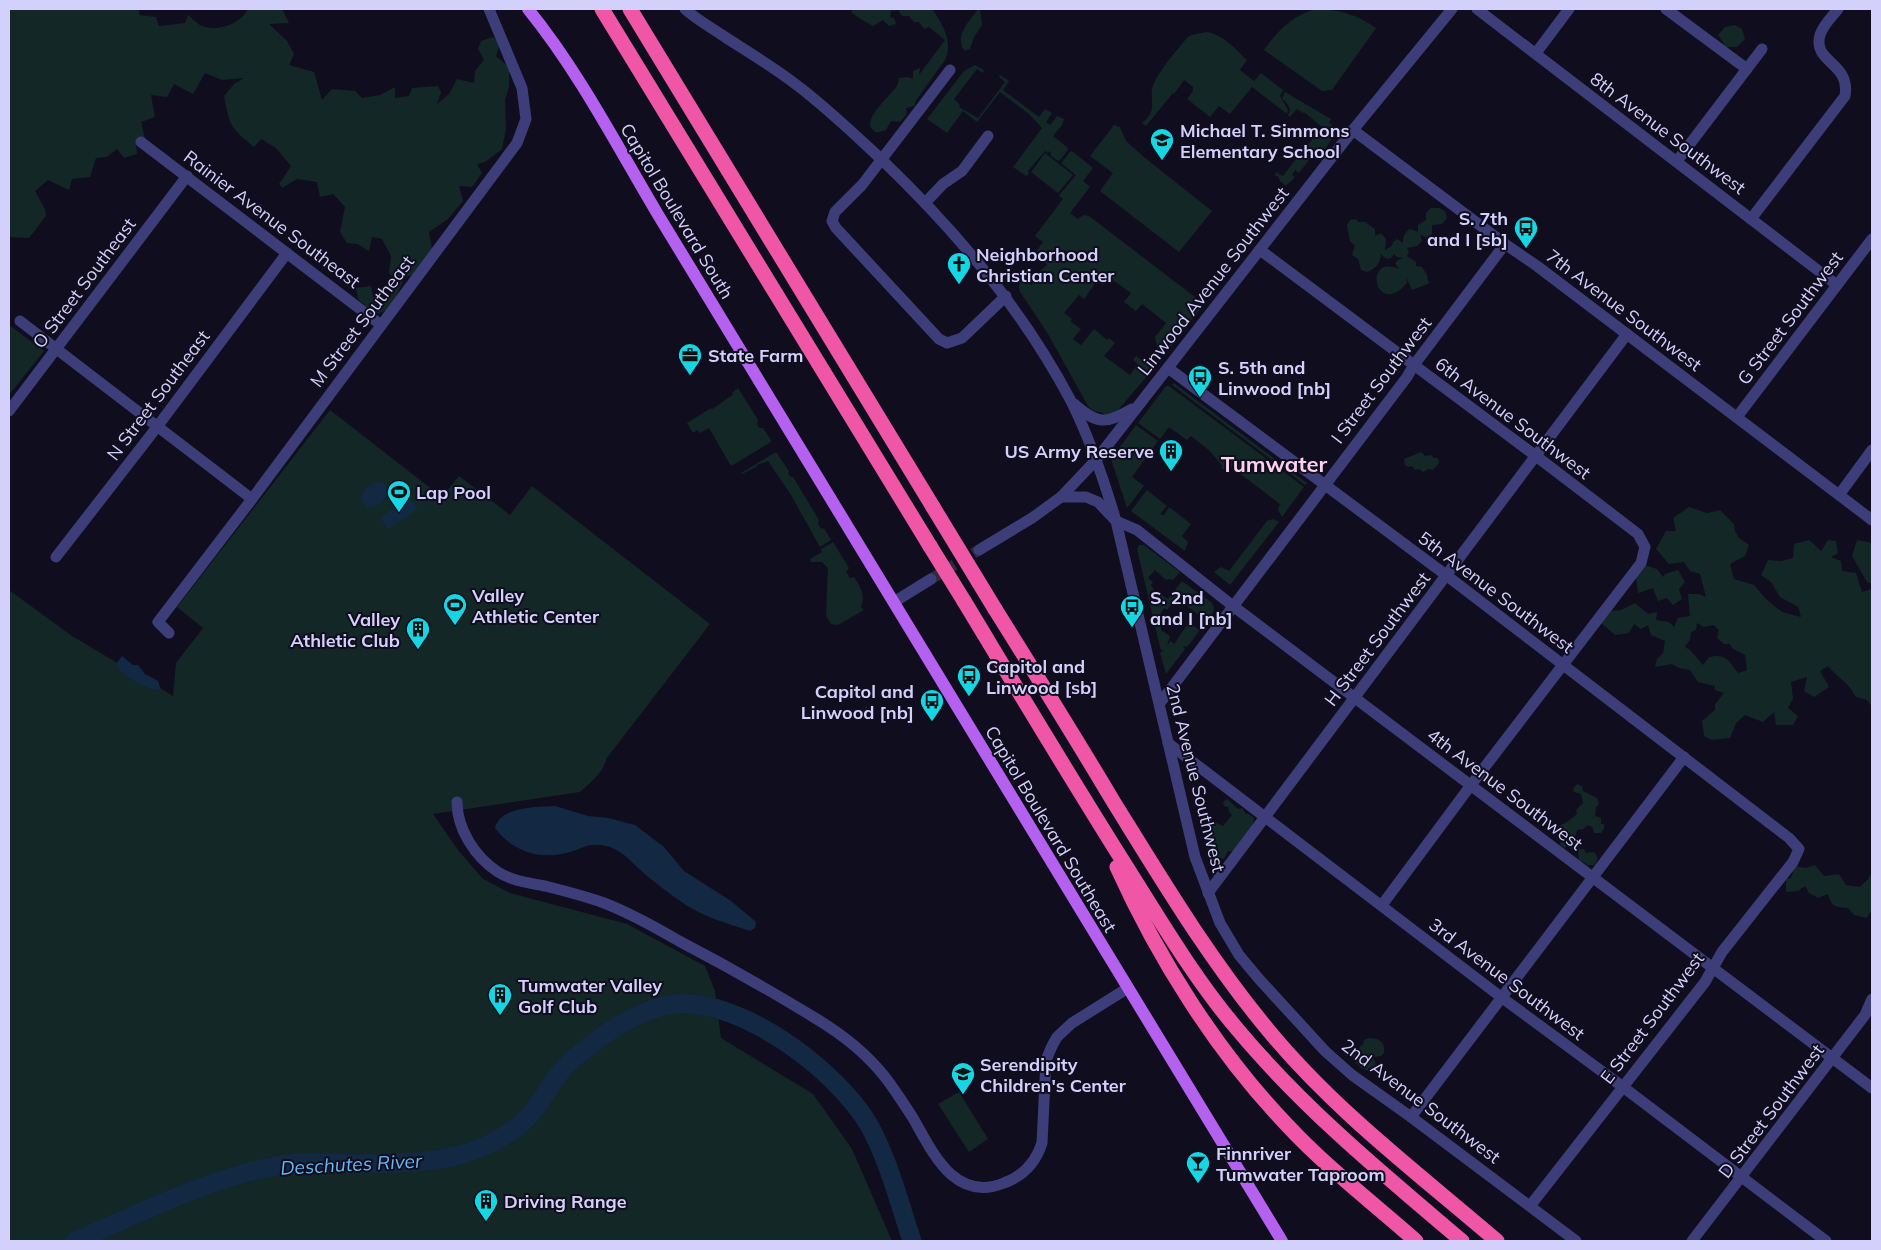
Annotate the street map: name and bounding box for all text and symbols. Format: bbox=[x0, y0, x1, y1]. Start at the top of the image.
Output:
street label: 8th Avenue Southwest bbox=[1586, 67, 1750, 199]
street label: Capitol Boulevard South bbox=[615, 119, 739, 303]
place label: Michael T. Simmons Elementary School bbox=[1180, 119, 1350, 163]
school or university icon: Michael T. Simmons Elementary School bbox=[1149, 127, 1175, 161]
street label: Rainier Avenue Southeast bbox=[179, 145, 365, 293]
street label: Linwood Avenue Southwest bbox=[1132, 182, 1294, 380]
place label: S. 7th and I [sb] bbox=[1427, 207, 1508, 251]
street label: O Street Southeast bbox=[27, 213, 141, 353]
bus stop icon: S. 7th and I [sb] bbox=[1513, 215, 1539, 249]
place label: Neighborhood Christian Center bbox=[976, 243, 1115, 287]
street label: 7th Avenue Southwest bbox=[1542, 244, 1706, 376]
street label: G Street Southwest bbox=[1732, 247, 1848, 389]
street label: M Street Southeast bbox=[305, 251, 419, 391]
church icon: Neighborhood Christian Center bbox=[946, 251, 972, 285]
street label: I Street Southwest bbox=[1326, 312, 1436, 448]
street label: N Street Southeast bbox=[102, 325, 214, 465]
office icon: State Farm bbox=[677, 342, 703, 376]
place label: State Farm bbox=[708, 344, 803, 367]
street label: 6th Avenue Southwest bbox=[1431, 352, 1595, 484]
place label: S. 5th and Linwood [nb] bbox=[1218, 356, 1331, 400]
bus stop icon: S. 5th and Linwood [nb] bbox=[1187, 364, 1213, 398]
building icon: US Army Reserve bbox=[1158, 438, 1184, 472]
place label: US Army Reserve bbox=[1005, 440, 1154, 463]
district label: Tumwater bbox=[1221, 450, 1328, 478]
sports icon: Lap Pool bbox=[386, 479, 412, 513]
place label: Lap Pool bbox=[416, 481, 491, 504]
street label: 5th Avenue Southwest bbox=[1414, 526, 1578, 658]
street label: H Street Southwest bbox=[1319, 567, 1435, 711]
place label: Valley Athletic Center bbox=[471, 584, 600, 628]
place label: S. 2nd and I [nb] bbox=[1150, 586, 1233, 630]
sports icon: Valley Athletic Center bbox=[442, 592, 468, 626]
bus stop icon: S. 2nd and I [nb] bbox=[1119, 594, 1145, 628]
place label: Valley Athletic Club bbox=[290, 608, 400, 652]
building icon: Valley Athletic Club bbox=[405, 616, 431, 650]
place label: Capitol and Linwood [sb] bbox=[986, 655, 1097, 699]
bus stop icon: Capitol and Linwood [sb] bbox=[956, 663, 982, 697]
place label: Capitol and Linwood [nb] bbox=[801, 680, 914, 724]
street label: 2nd Avenue Southwest bbox=[1161, 681, 1231, 875]
bus stop icon: Capitol and Linwood [nb] bbox=[919, 688, 945, 722]
street label: Capitol Boulevard Southeast bbox=[980, 722, 1122, 936]
street label: 4th Avenue Southwest bbox=[1423, 723, 1587, 855]
street label: 3rd Avenue Southwest bbox=[1425, 913, 1589, 1045]
street label: E Street Southwest bbox=[1595, 948, 1709, 1088]
place label: Tumwater Valley Golf Club bbox=[518, 974, 662, 1018]
building icon: Tumwater Valley Golf Club bbox=[487, 982, 513, 1016]
street label: 2nd Avenue Southwest bbox=[1337, 1034, 1505, 1168]
street label: D Street Southwest bbox=[1713, 1040, 1829, 1182]
place label: Serendipity Children's Center bbox=[980, 1053, 1127, 1097]
school or university icon: Serendipity Children's Center bbox=[950, 1061, 976, 1095]
place label: Finnriver Tumwater Taproom bbox=[1216, 1142, 1385, 1186]
water label: Deschutes River bbox=[280, 1148, 423, 1180]
bar icon: Finnriver Tumwater Taproom bbox=[1185, 1150, 1211, 1184]
building icon: Driving Range bbox=[473, 1188, 499, 1222]
place label: Driving Range bbox=[504, 1190, 627, 1213]

